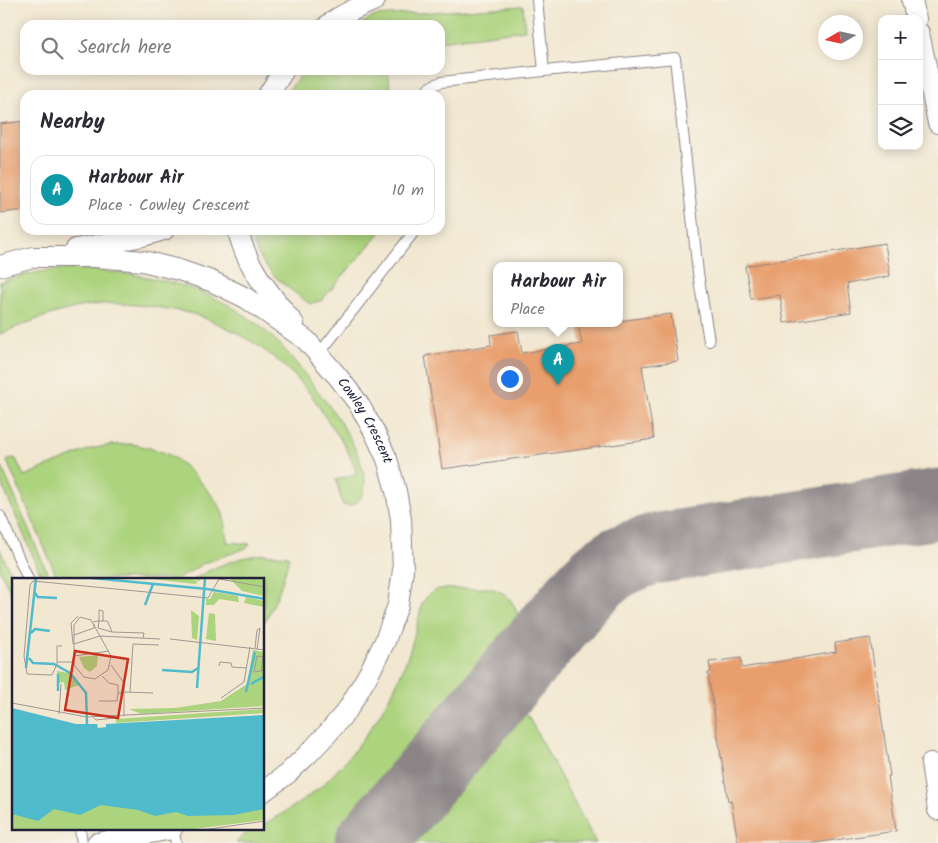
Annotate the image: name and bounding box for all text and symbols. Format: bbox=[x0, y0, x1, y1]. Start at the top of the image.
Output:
north arrow bbox=[818, 15, 863, 60]
map controls bbox=[878, 15, 923, 150]
button: + bbox=[878, 15, 923, 60]
search box bbox=[20, 20, 445, 75]
text: Search here bbox=[78, 33, 172, 63]
icon: search bbox=[38, 34, 66, 62]
button: − bbox=[878, 60, 923, 105]
button: layers bbox=[878, 105, 923, 150]
text: Nearby bbox=[40, 106, 105, 139]
text: Harbour Air bbox=[88, 163, 184, 193]
text: A bbox=[52, 178, 62, 203]
text: 10 m bbox=[392, 178, 424, 203]
text: Place · Cowley Crescent bbox=[88, 193, 250, 218]
popup bbox=[493, 262, 623, 327]
text: Harbour Air bbox=[510, 267, 606, 297]
text: Place bbox=[510, 297, 545, 322]
pin: A bbox=[542, 344, 574, 385]
your location bbox=[497, 366, 523, 392]
street label: Cowley Crescent bbox=[331, 373, 399, 466]
inset map bbox=[12, 578, 265, 830]

